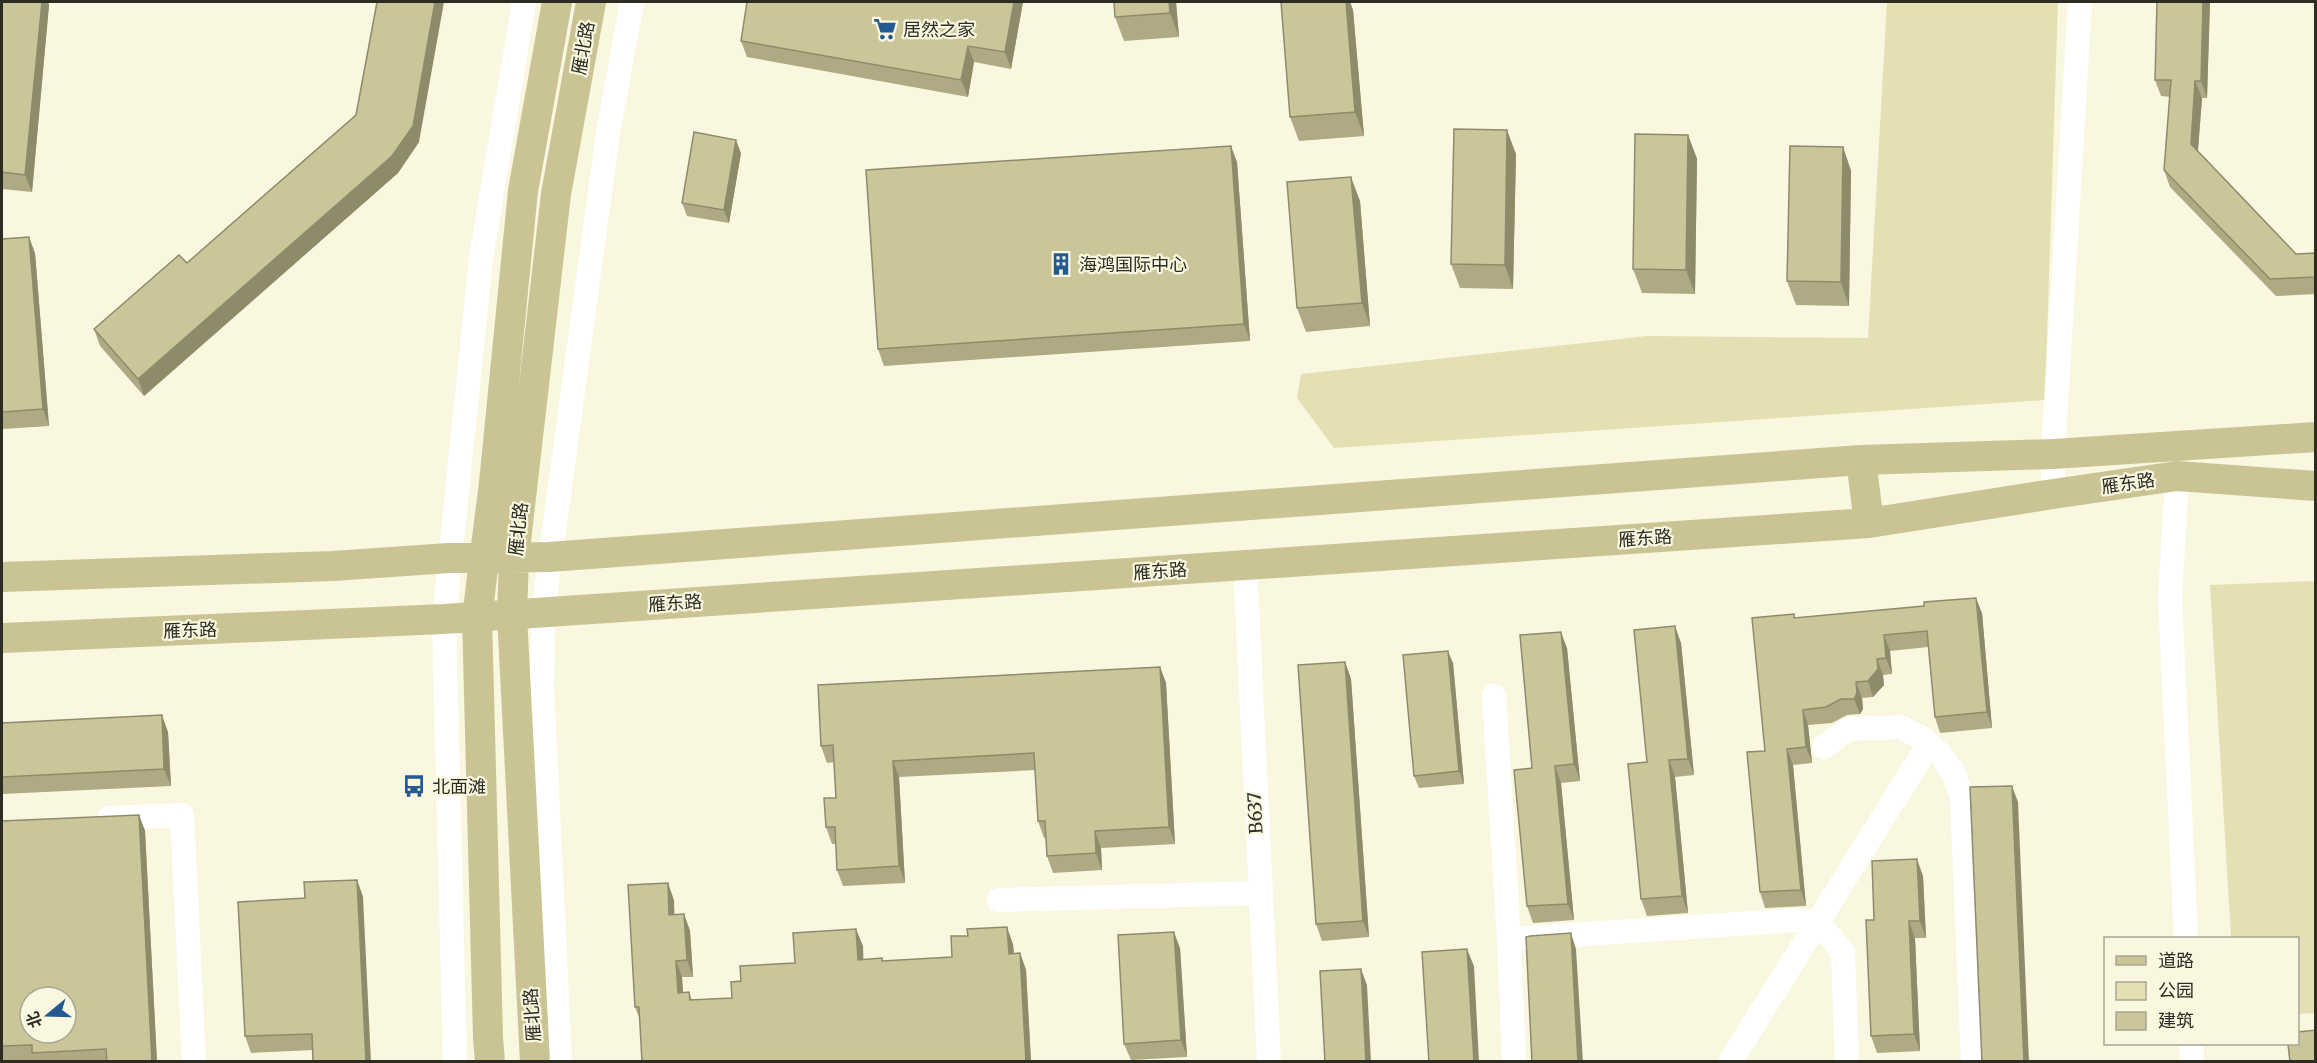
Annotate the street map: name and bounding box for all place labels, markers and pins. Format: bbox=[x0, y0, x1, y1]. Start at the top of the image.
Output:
supermarket icon: 居然之家 bbox=[872, 16, 898, 42]
place label: 居然之家 bbox=[903, 18, 975, 41]
building icon: 海鸿国际中心 bbox=[1048, 251, 1074, 277]
place label: 海鸿国际中心 bbox=[1079, 253, 1187, 276]
bus stop icon: 北面滩 bbox=[401, 773, 427, 799]
place label: 北面滩 bbox=[432, 775, 486, 798]

